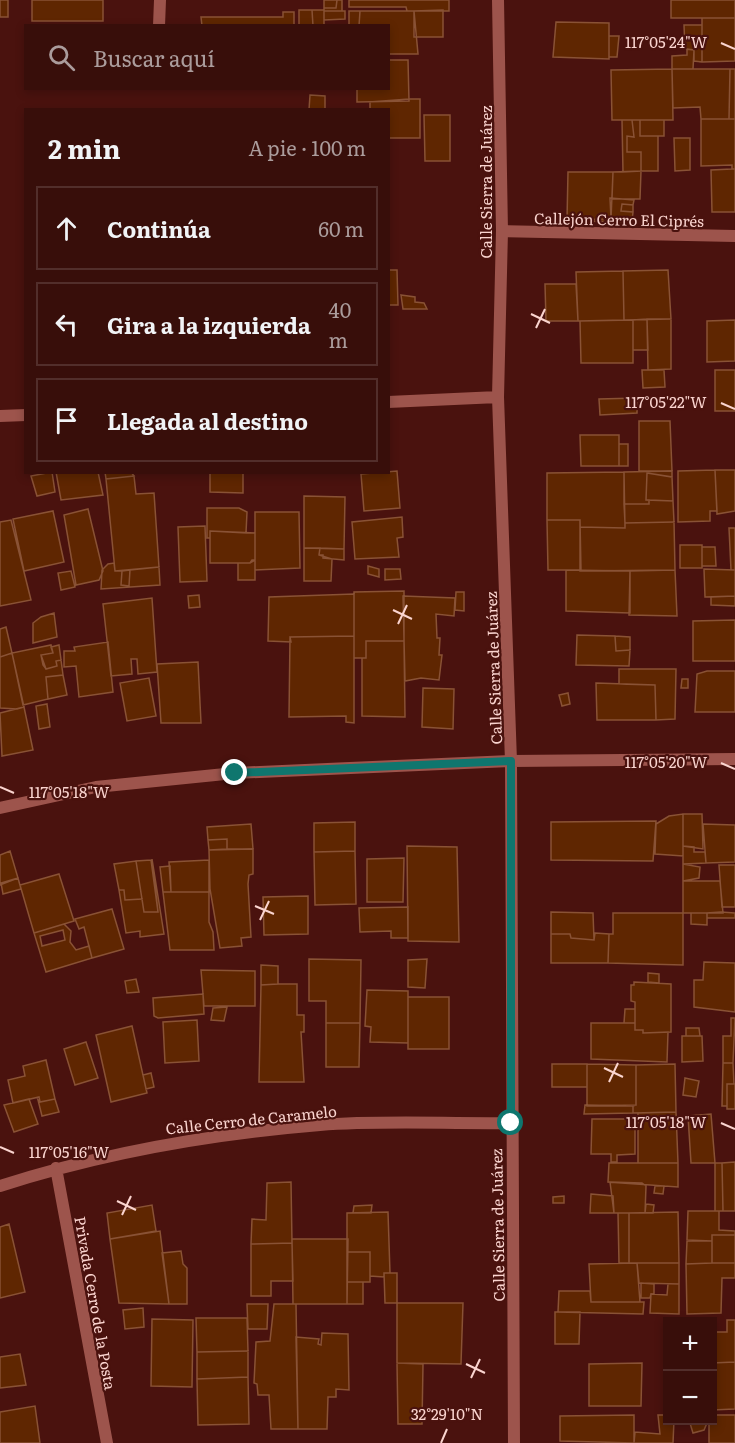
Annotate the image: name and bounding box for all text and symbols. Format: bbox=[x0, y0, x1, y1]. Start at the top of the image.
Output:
search box bbox=[24, 24, 390, 90]
text: 117°05'24"W bbox=[625, 30, 708, 53]
icon: search bbox=[45, 41, 78, 74]
text: Buscar aquí bbox=[93, 41, 215, 74]
street label: Calle Sierra de Juárez bbox=[474, 105, 497, 259]
text: 2 min bbox=[48, 128, 121, 167]
text: A pie · 100 m bbox=[249, 132, 366, 162]
street label: Callejón Cerro El Ciprés bbox=[534, 206, 704, 232]
icon: ahead bbox=[50, 212, 83, 245]
text: Continúa bbox=[107, 212, 211, 245]
text: 60 m bbox=[318, 213, 364, 243]
text: 40 m bbox=[329, 294, 351, 354]
icon: left bbox=[50, 308, 83, 341]
text: Gira a la izquierda bbox=[107, 308, 311, 341]
text: 117°05'22"W bbox=[625, 390, 707, 413]
icon: arrive bbox=[50, 404, 83, 437]
text: Llegada al destino bbox=[107, 404, 308, 437]
street label: Calle Sierra de Juárez bbox=[479, 591, 507, 745]
text: 117°05'20"W bbox=[625, 750, 708, 773]
route end bbox=[221, 759, 247, 785]
text: 117°05'18"W bbox=[29, 780, 110, 803]
street label: Calle Cerro de Caramelo bbox=[164, 1099, 338, 1139]
route start bbox=[497, 1109, 523, 1135]
text: 117°05'18"W bbox=[626, 1110, 707, 1133]
text: 117°05'16"W bbox=[29, 1140, 110, 1163]
street label: Calle Sierra de Juárez bbox=[484, 1148, 510, 1302]
street label: Privada Cerro de la Posta bbox=[69, 1214, 123, 1392]
map controls bbox=[663, 1317, 717, 1425]
button: + bbox=[663, 1317, 717, 1371]
button: − bbox=[663, 1371, 717, 1425]
text: 32°29'10"N bbox=[411, 1402, 483, 1425]

